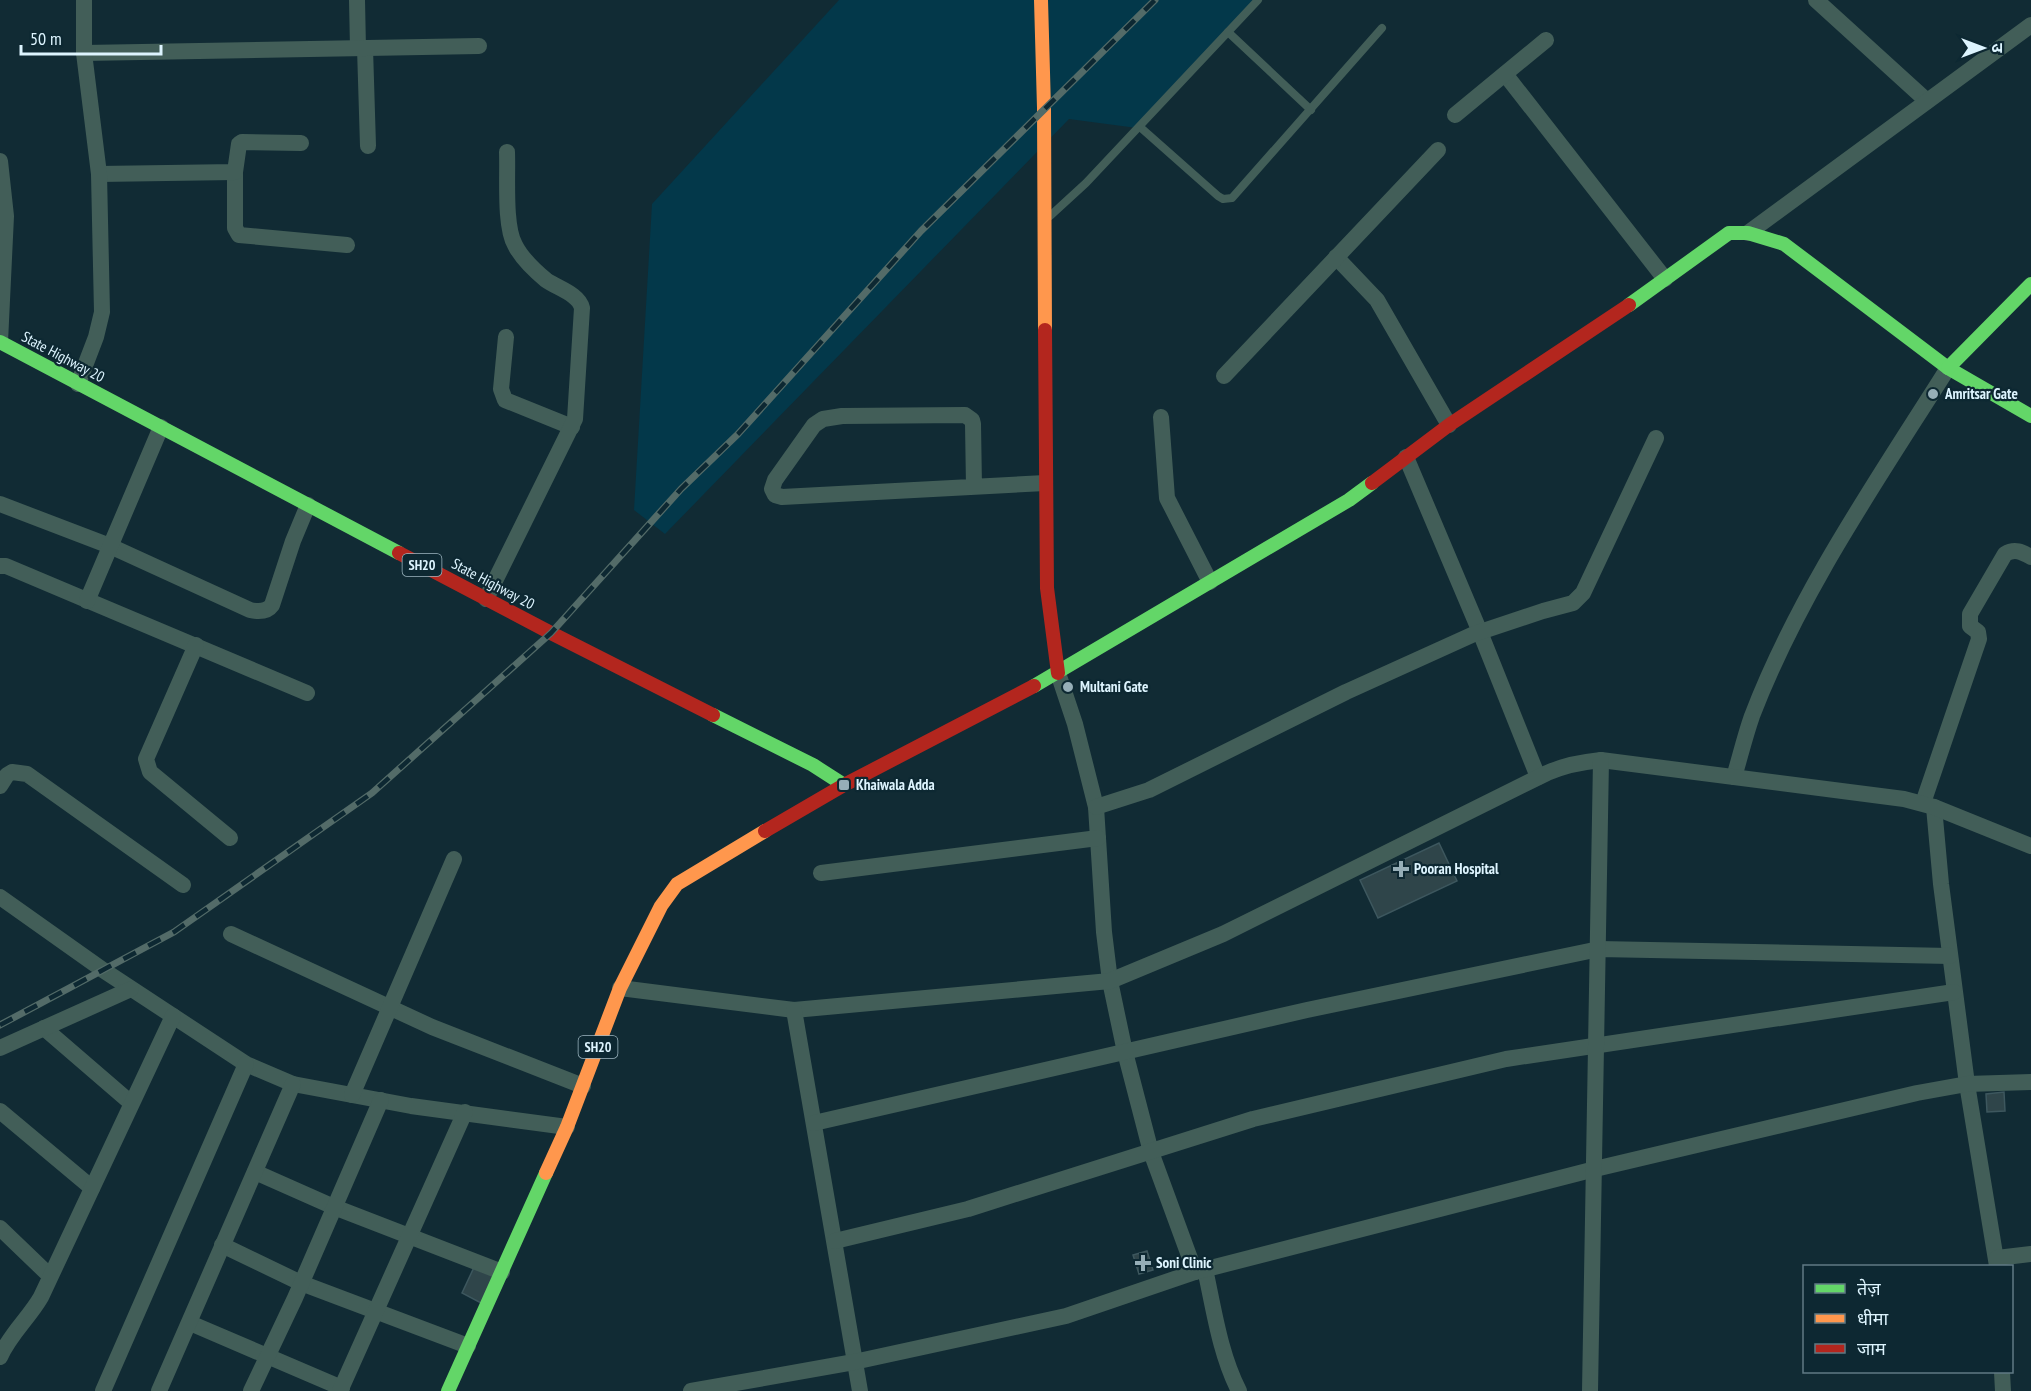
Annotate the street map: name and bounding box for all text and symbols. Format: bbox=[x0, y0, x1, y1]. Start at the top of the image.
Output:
scale bar bbox=[21, 18, 160, 56]
north arrow bbox=[1953, 18, 2013, 78]
text: 50 m bbox=[30, 27, 62, 50]
text: उ bbox=[1988, 43, 2008, 53]
street label: State Highway 20 bbox=[19, 327, 108, 386]
place label: Amritsar Gate bbox=[1944, 384, 2018, 403]
marker: Amritsar Gate bbox=[1926, 387, 1940, 401]
road number: SH20 bbox=[402, 554, 442, 576]
street label: State Highway 20 bbox=[449, 554, 538, 613]
place label: Multani Gate bbox=[1080, 677, 1148, 696]
marker: Multani Gate bbox=[1061, 680, 1075, 694]
place label: Khaiwala Adda bbox=[856, 775, 935, 794]
marker: Khaiwala Adda bbox=[837, 778, 851, 792]
place label: Pooran Hospital bbox=[1414, 859, 1499, 878]
marker: Pooran Hospital bbox=[1392, 860, 1410, 878]
road number: SH20 bbox=[578, 1036, 618, 1058]
place label: Soni Clinic bbox=[1156, 1253, 1212, 1272]
marker: Soni Clinic bbox=[1134, 1254, 1152, 1272]
legend bbox=[1803, 1265, 2013, 1373]
text: तेज़ bbox=[1857, 1277, 1881, 1300]
text: धीमा bbox=[1857, 1307, 1888, 1330]
text: जाम bbox=[1857, 1337, 1887, 1360]

